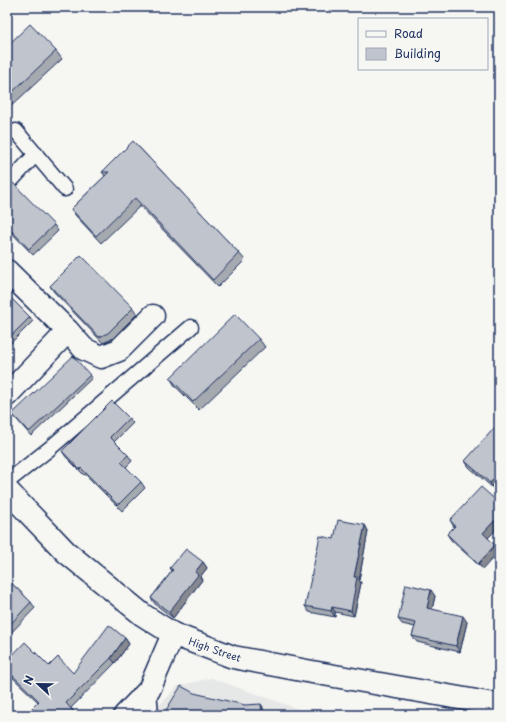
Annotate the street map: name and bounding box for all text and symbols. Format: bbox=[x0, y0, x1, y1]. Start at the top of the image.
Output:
legend bbox=[358, 18, 488, 70]
text: Road bbox=[394, 24, 423, 42]
text: Building bbox=[394, 44, 441, 62]
street label: High Street bbox=[187, 633, 243, 665]
north arrow bbox=[18, 664, 58, 704]
text: N bbox=[19, 673, 38, 687]

